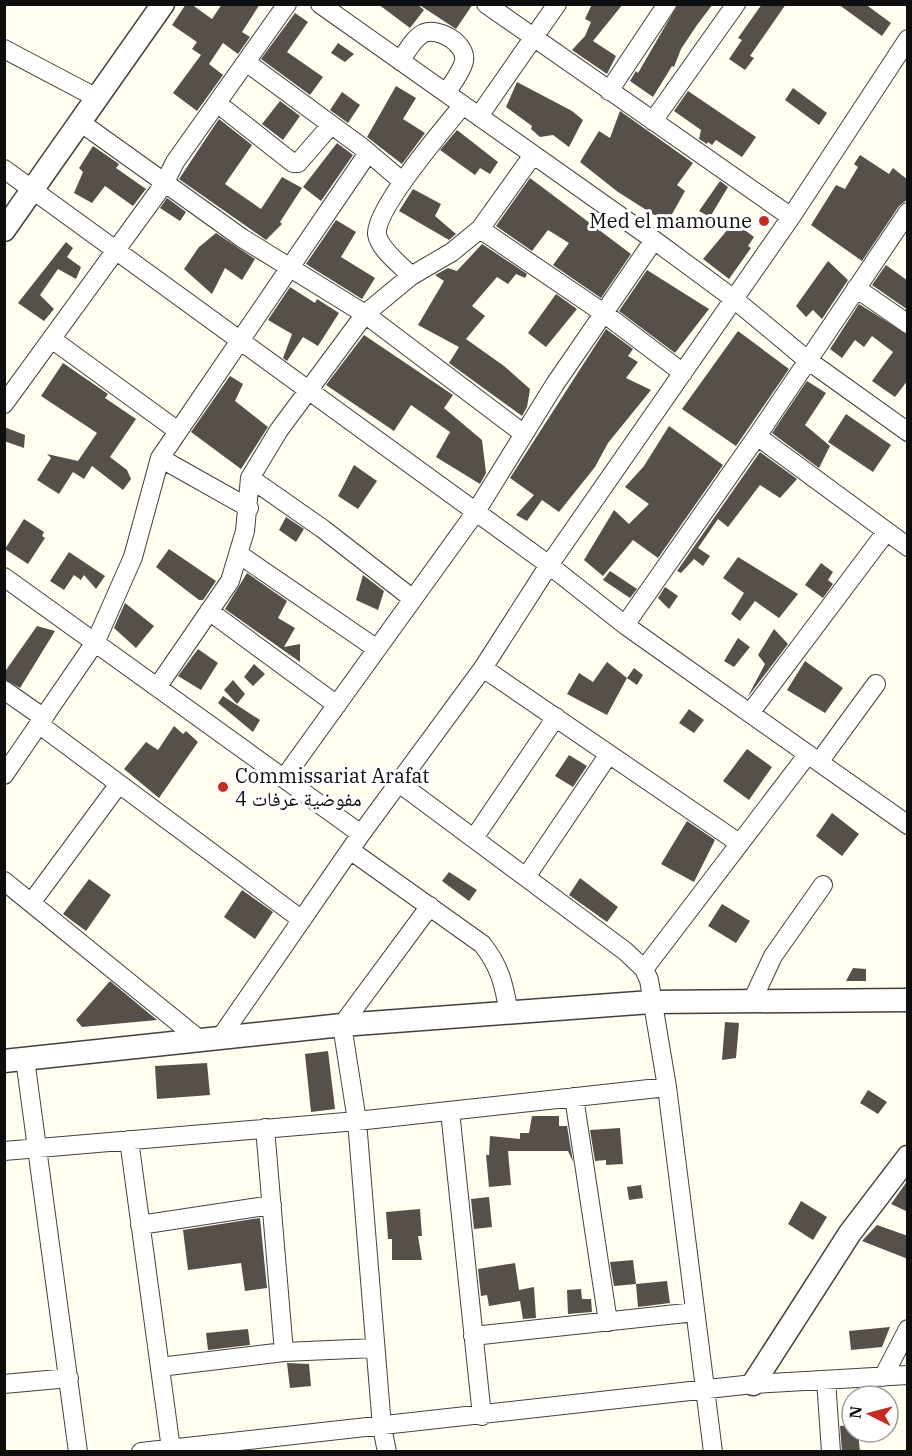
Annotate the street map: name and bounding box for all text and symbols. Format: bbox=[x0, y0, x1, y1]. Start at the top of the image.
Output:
place label: Med el mamoune bbox=[589, 207, 752, 234]
marker: Med el mamoune bbox=[757, 214, 771, 228]
place label: Commissariat Arafat 4 مفوضية عرفات bbox=[235, 762, 429, 812]
marker: Commissariat Arafat 4 مفوضية عرفات bbox=[216, 780, 230, 794]
north arrow bbox=[840, 1384, 900, 1444]
text: N bbox=[844, 1405, 866, 1420]

